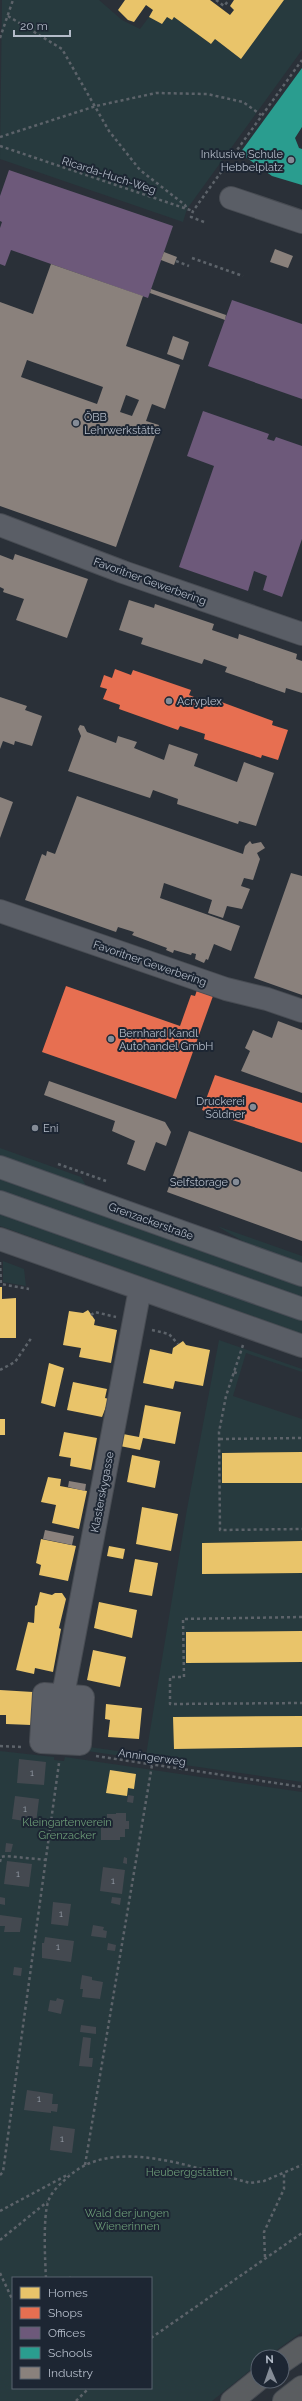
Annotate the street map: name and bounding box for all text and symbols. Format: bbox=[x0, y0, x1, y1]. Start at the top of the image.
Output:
scale bar bbox=[14, 12, 70, 38]
text: 20 m bbox=[20, 19, 48, 33]
place label: Inklusive Schule Hebbelplatz bbox=[201, 148, 284, 174]
street label: Ricarda-Huch-Weg bbox=[60, 154, 158, 197]
marker: Inklusive Schule Hebbelplatz bbox=[286, 155, 296, 165]
place label: ÖBB Lehrwerkstätte bbox=[84, 411, 161, 437]
marker: ÖBB Lehrwerkstätte bbox=[71, 418, 81, 428]
street label: Favoritner Gewerbering bbox=[92, 555, 208, 608]
place label: Acryplex bbox=[177, 695, 222, 708]
marker: Acryplex bbox=[164, 696, 174, 706]
street label: Favoritner Gewerbering bbox=[91, 938, 208, 989]
place label: Bernhard Kandl Autohandel GmbH bbox=[119, 1027, 213, 1053]
marker: Bernhard Kandl Autohandel GmbH bbox=[106, 1034, 116, 1044]
place label: Druckerei Söldner bbox=[196, 1095, 245, 1121]
marker: Druckerei Söldner bbox=[248, 1102, 258, 1112]
place label: Eni bbox=[43, 1122, 58, 1135]
marker: Eni bbox=[30, 1123, 40, 1133]
place label: Selfstorage bbox=[170, 1176, 229, 1189]
marker: Selfstorage bbox=[231, 1177, 241, 1187]
street label: Grenzackerstraße bbox=[107, 1200, 195, 1243]
street label: Klasterskygasse bbox=[88, 1450, 117, 1534]
street label: Anningerweg bbox=[117, 1746, 187, 1769]
house number: 1 bbox=[30, 1768, 34, 1778]
house number: 1 bbox=[23, 1804, 27, 1814]
park label: Kleingartenverein Grenzacker bbox=[22, 1816, 112, 1842]
house number: 1 bbox=[16, 1869, 20, 1879]
house number: 1 bbox=[111, 1876, 115, 1886]
house number: 1 bbox=[59, 1909, 63, 1919]
house number: 1 bbox=[56, 1942, 60, 1952]
house number: 1 bbox=[37, 2094, 41, 2104]
house number: 1 bbox=[60, 2134, 64, 2144]
park label: Heuberggstätten bbox=[146, 2166, 232, 2179]
park label: Wald der jungen Wienerinnen bbox=[85, 2207, 169, 2233]
legend bbox=[12, 2277, 152, 2389]
text: Homes bbox=[48, 2286, 88, 2300]
text: Shops bbox=[48, 2306, 83, 2320]
text: Offices bbox=[48, 2326, 85, 2340]
text: Schools bbox=[48, 2346, 92, 2360]
north arrow bbox=[250, 2349, 290, 2389]
text: N bbox=[265, 2353, 274, 2366]
text: Industry bbox=[48, 2366, 94, 2380]

